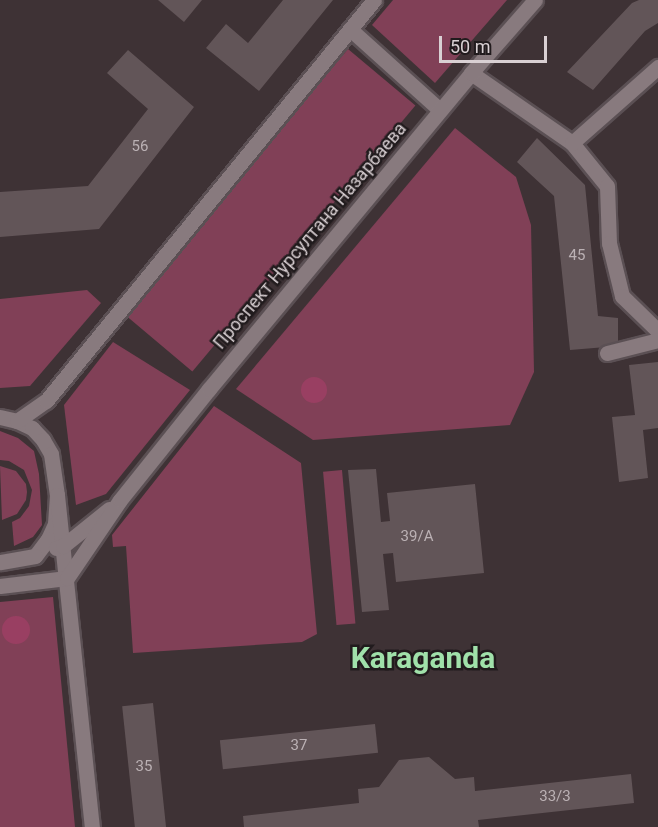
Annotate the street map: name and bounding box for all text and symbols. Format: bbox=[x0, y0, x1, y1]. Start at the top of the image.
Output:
scale bar bbox=[442, 24, 550, 62]
text: 50 m bbox=[450, 36, 490, 57]
street label: Проспект Нурсултана Назарбаева bbox=[209, 118, 411, 354]
house number: 56 bbox=[132, 138, 148, 156]
house number: 45 bbox=[569, 247, 585, 265]
house number: 39/А bbox=[401, 528, 433, 546]
district label: Karaganda bbox=[351, 640, 495, 676]
house number: 37 bbox=[291, 737, 307, 755]
house number: 35 bbox=[136, 758, 152, 776]
house number: 33/3 bbox=[539, 788, 571, 806]

